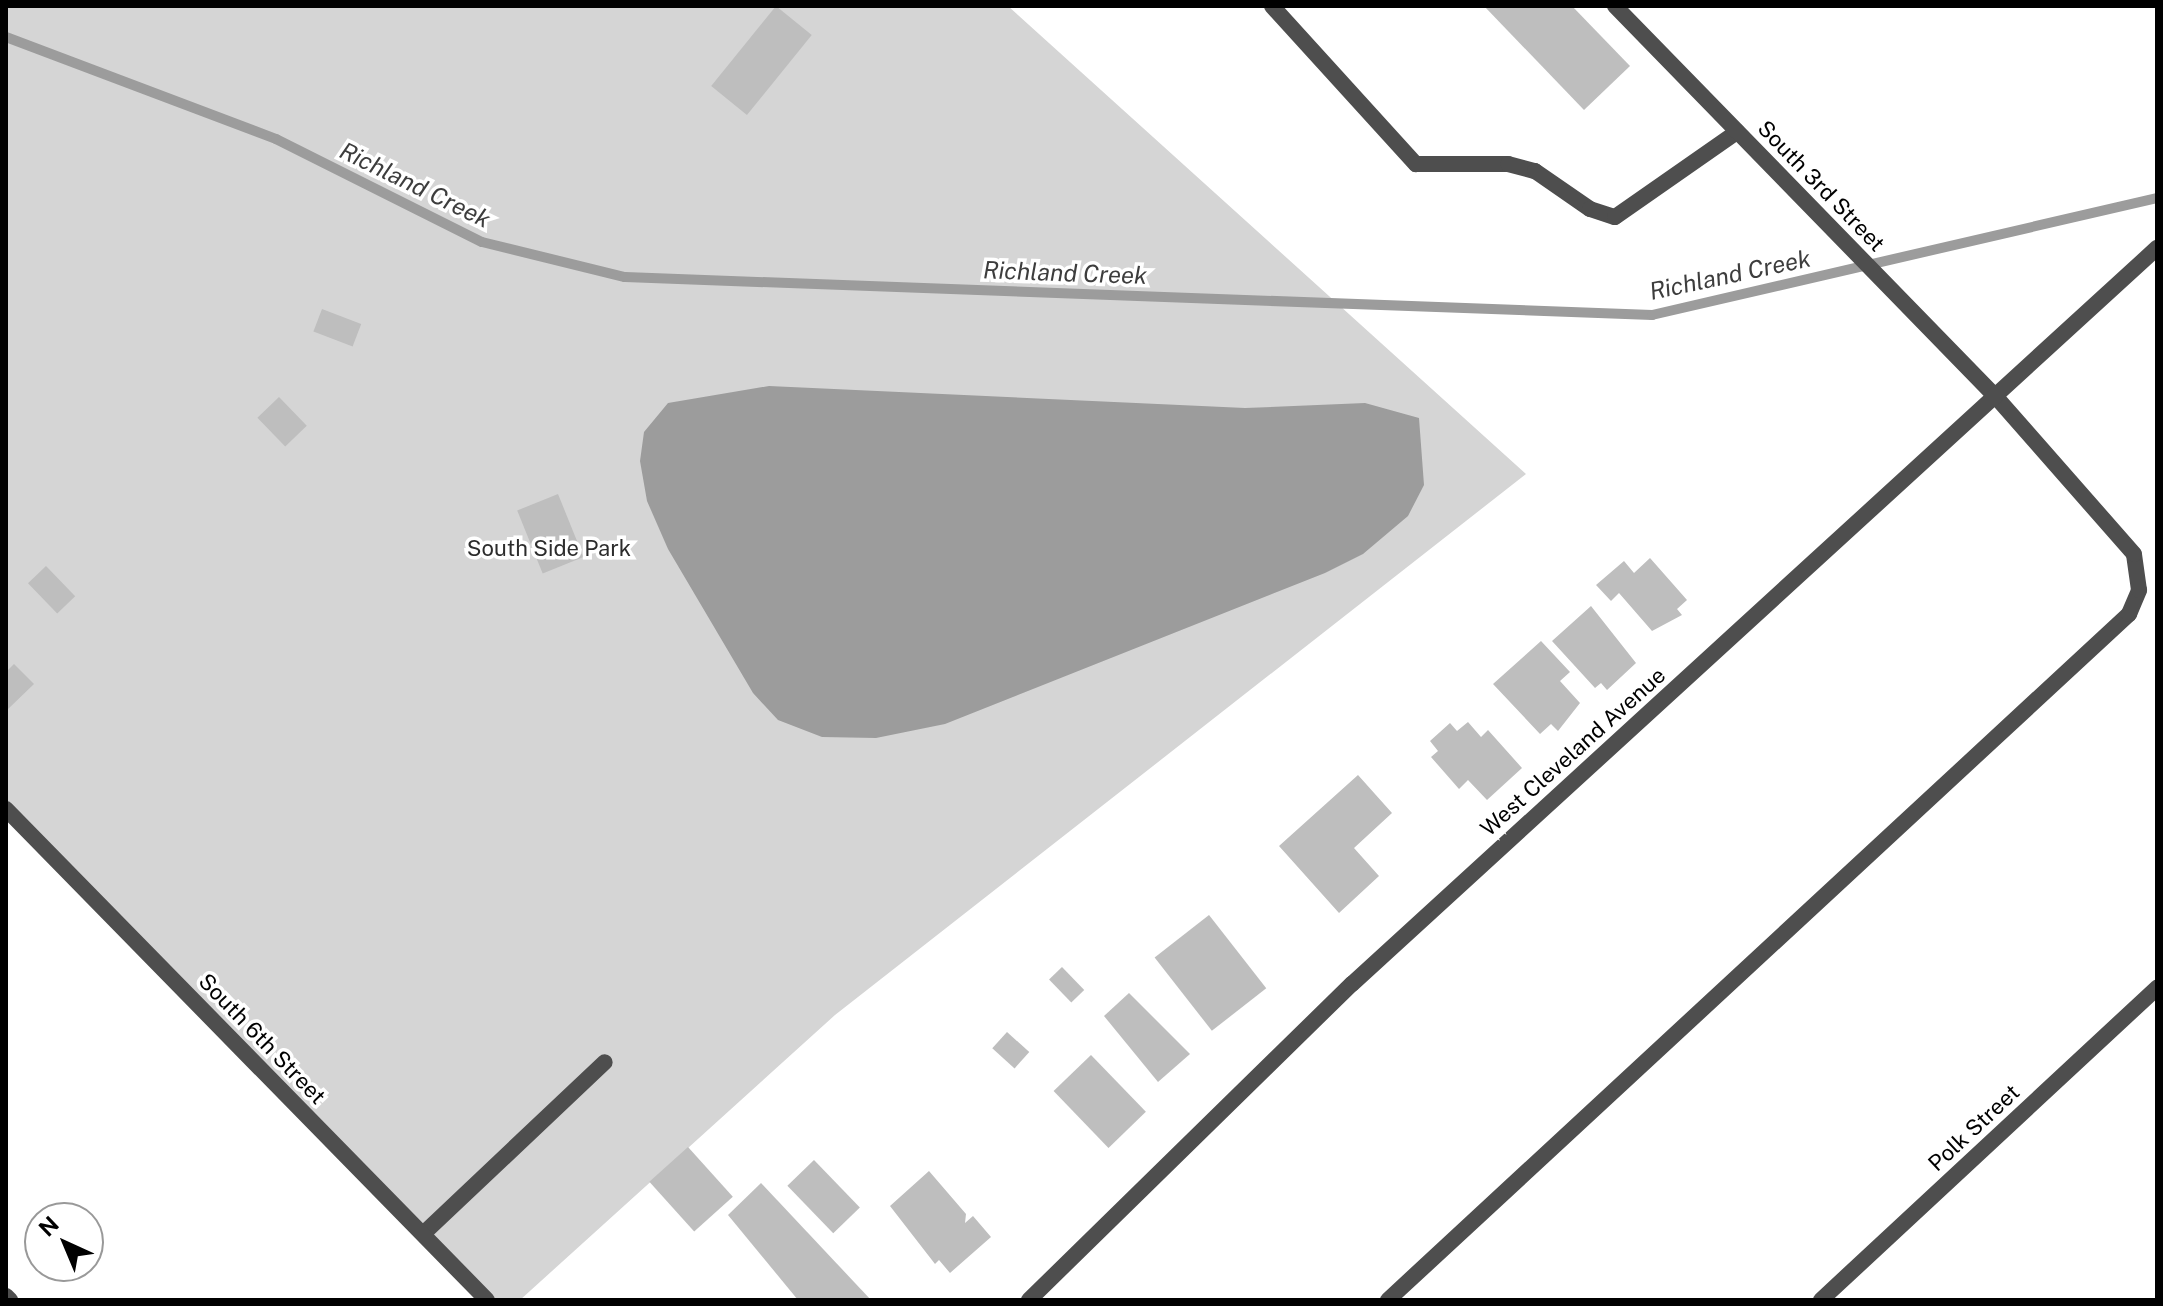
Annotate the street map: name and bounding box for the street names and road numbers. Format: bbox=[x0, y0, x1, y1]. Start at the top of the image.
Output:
street label: South 3rd Street bbox=[1752, 115, 1890, 257]
street label: West Cleveland Avenue bbox=[1475, 662, 1671, 842]
street label: South 6th Street bbox=[193, 968, 331, 1110]
street label: Polk Street bbox=[1923, 1079, 2025, 1177]

